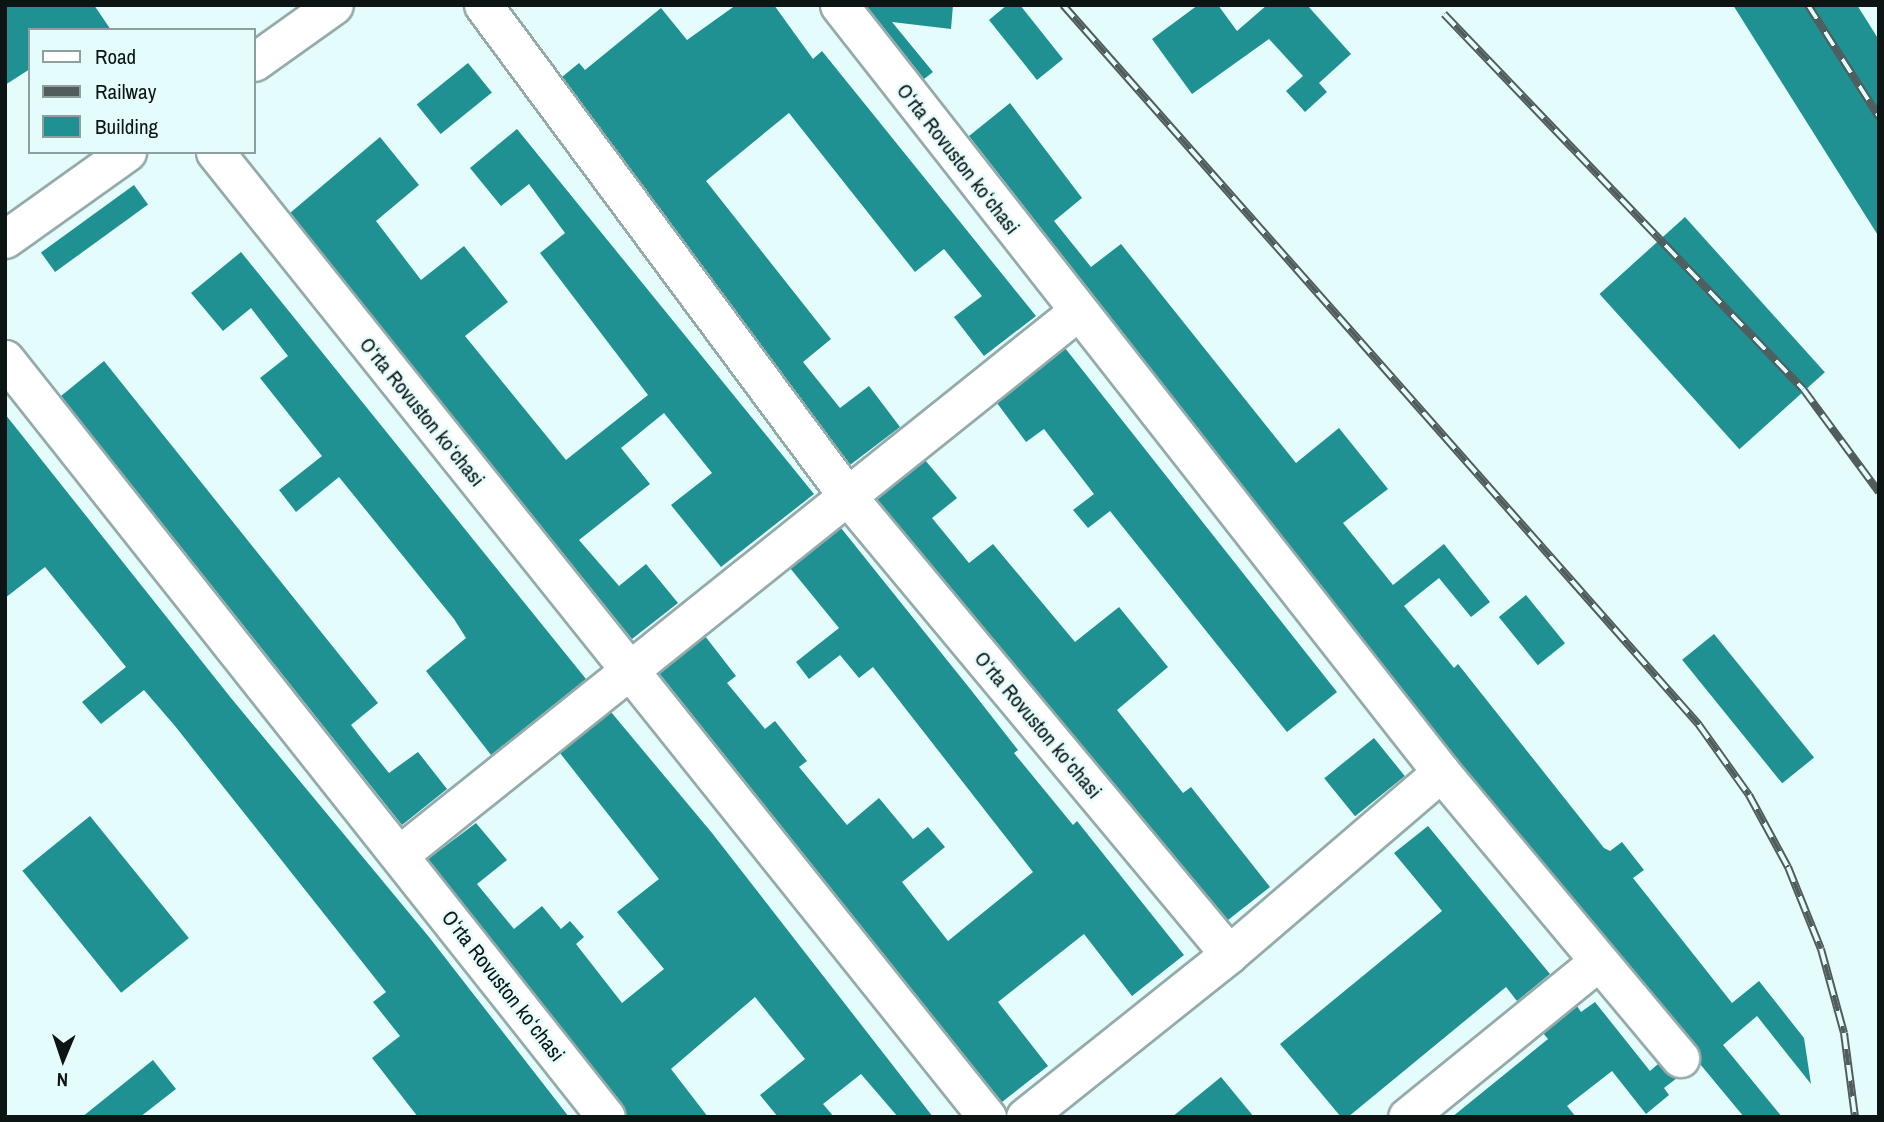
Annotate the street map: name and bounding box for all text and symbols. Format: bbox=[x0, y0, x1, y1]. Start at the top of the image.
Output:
legend bbox=[28, 28, 256, 154]
text: Road bbox=[95, 42, 136, 71]
text: Railway bbox=[95, 77, 156, 106]
street label: Oʻrta Rovuston koʻchasi bbox=[891, 79, 1025, 239]
text: Building bbox=[95, 112, 158, 141]
street label: Oʻrta Rovuston koʻchasi bbox=[354, 332, 490, 492]
street label: Oʻrta Rovuston koʻchasi bbox=[969, 646, 1107, 804]
street label: Oʻrta Rovuston koʻchasi bbox=[436, 906, 570, 1066]
north arrow bbox=[28, 1024, 98, 1094]
text: N bbox=[56, 1067, 68, 1093]

